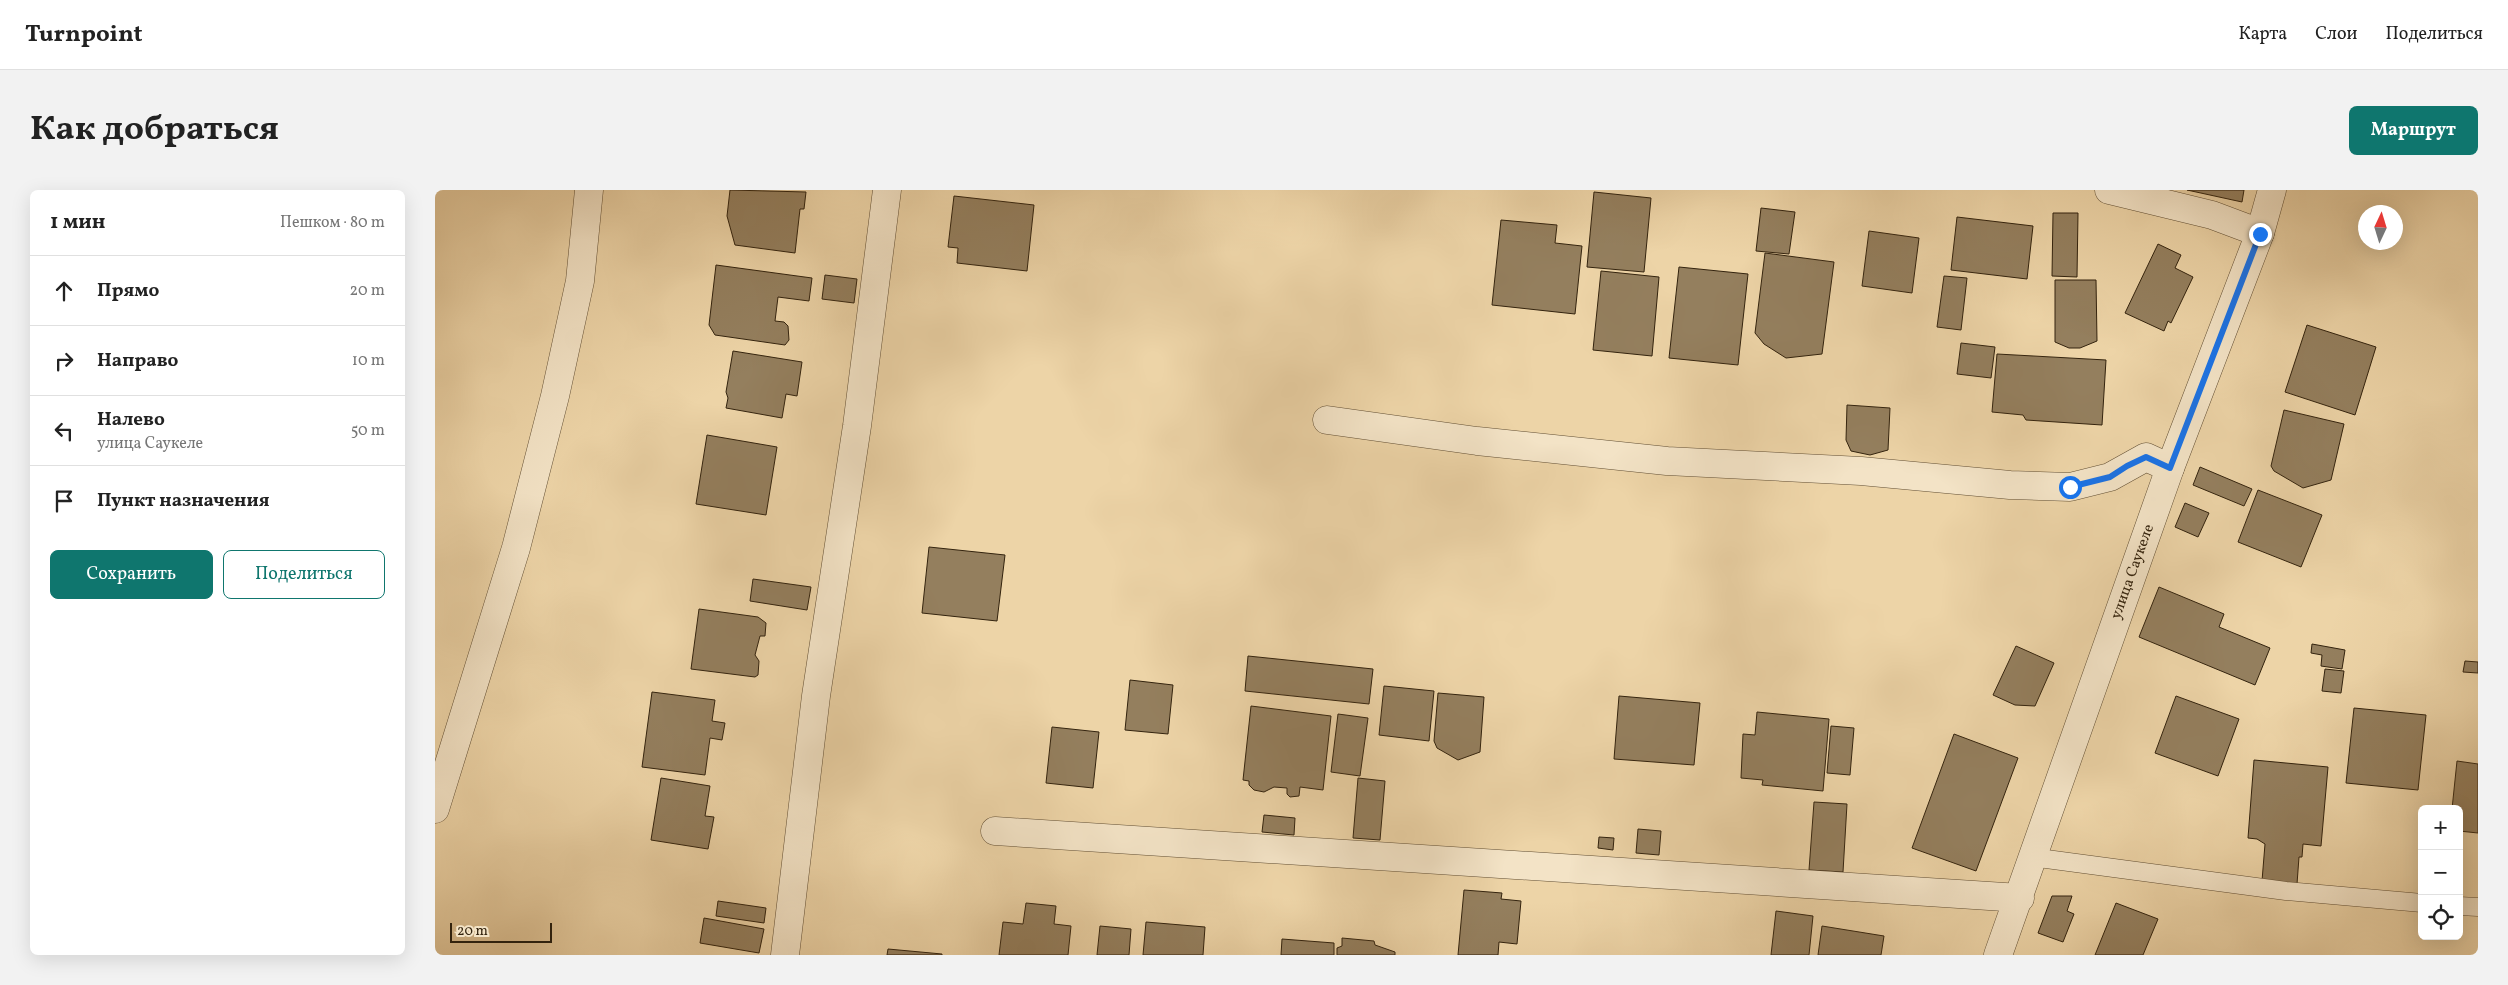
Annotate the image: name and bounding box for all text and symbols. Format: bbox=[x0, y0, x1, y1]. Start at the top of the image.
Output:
text: Turnpoint bbox=[25, 18, 143, 52]
text: Карта bbox=[2239, 22, 2287, 47]
text: Слои bbox=[2315, 22, 2357, 47]
text: Поделиться bbox=[2385, 22, 2483, 47]
text: Как добраться bbox=[30, 106, 279, 154]
button: Маршрут bbox=[2349, 106, 2478, 155]
north arrow bbox=[2358, 205, 2403, 250]
text: 1 мин bbox=[50, 208, 106, 237]
text: Пешком · 80 m bbox=[280, 212, 385, 234]
route end bbox=[2249, 223, 2272, 246]
icon: ahead bbox=[50, 277, 78, 305]
text: Прямо bbox=[97, 278, 159, 304]
text: 20 m bbox=[350, 280, 385, 302]
icon: right bbox=[50, 347, 78, 375]
text: Направо bbox=[97, 348, 179, 374]
text: 10 m bbox=[352, 350, 385, 372]
text: Налево bbox=[97, 407, 165, 433]
icon: left bbox=[50, 417, 78, 445]
text: 50 m bbox=[351, 420, 385, 442]
text: улица Саукеле bbox=[97, 433, 203, 455]
route start bbox=[2059, 476, 2082, 499]
icon: arrive bbox=[50, 487, 78, 515]
text: Пункт назначения bbox=[97, 488, 270, 514]
street label: улица Саукеле bbox=[2106, 522, 2160, 622]
button: Сохранить bbox=[50, 550, 213, 599]
button: Поделиться bbox=[223, 550, 385, 599]
map controls bbox=[2418, 805, 2463, 940]
button: + bbox=[2418, 805, 2463, 850]
button: − bbox=[2418, 850, 2463, 895]
button: locate bbox=[2418, 895, 2463, 940]
scale bar bbox=[450, 920, 553, 943]
text: 20 m bbox=[457, 922, 488, 941]

